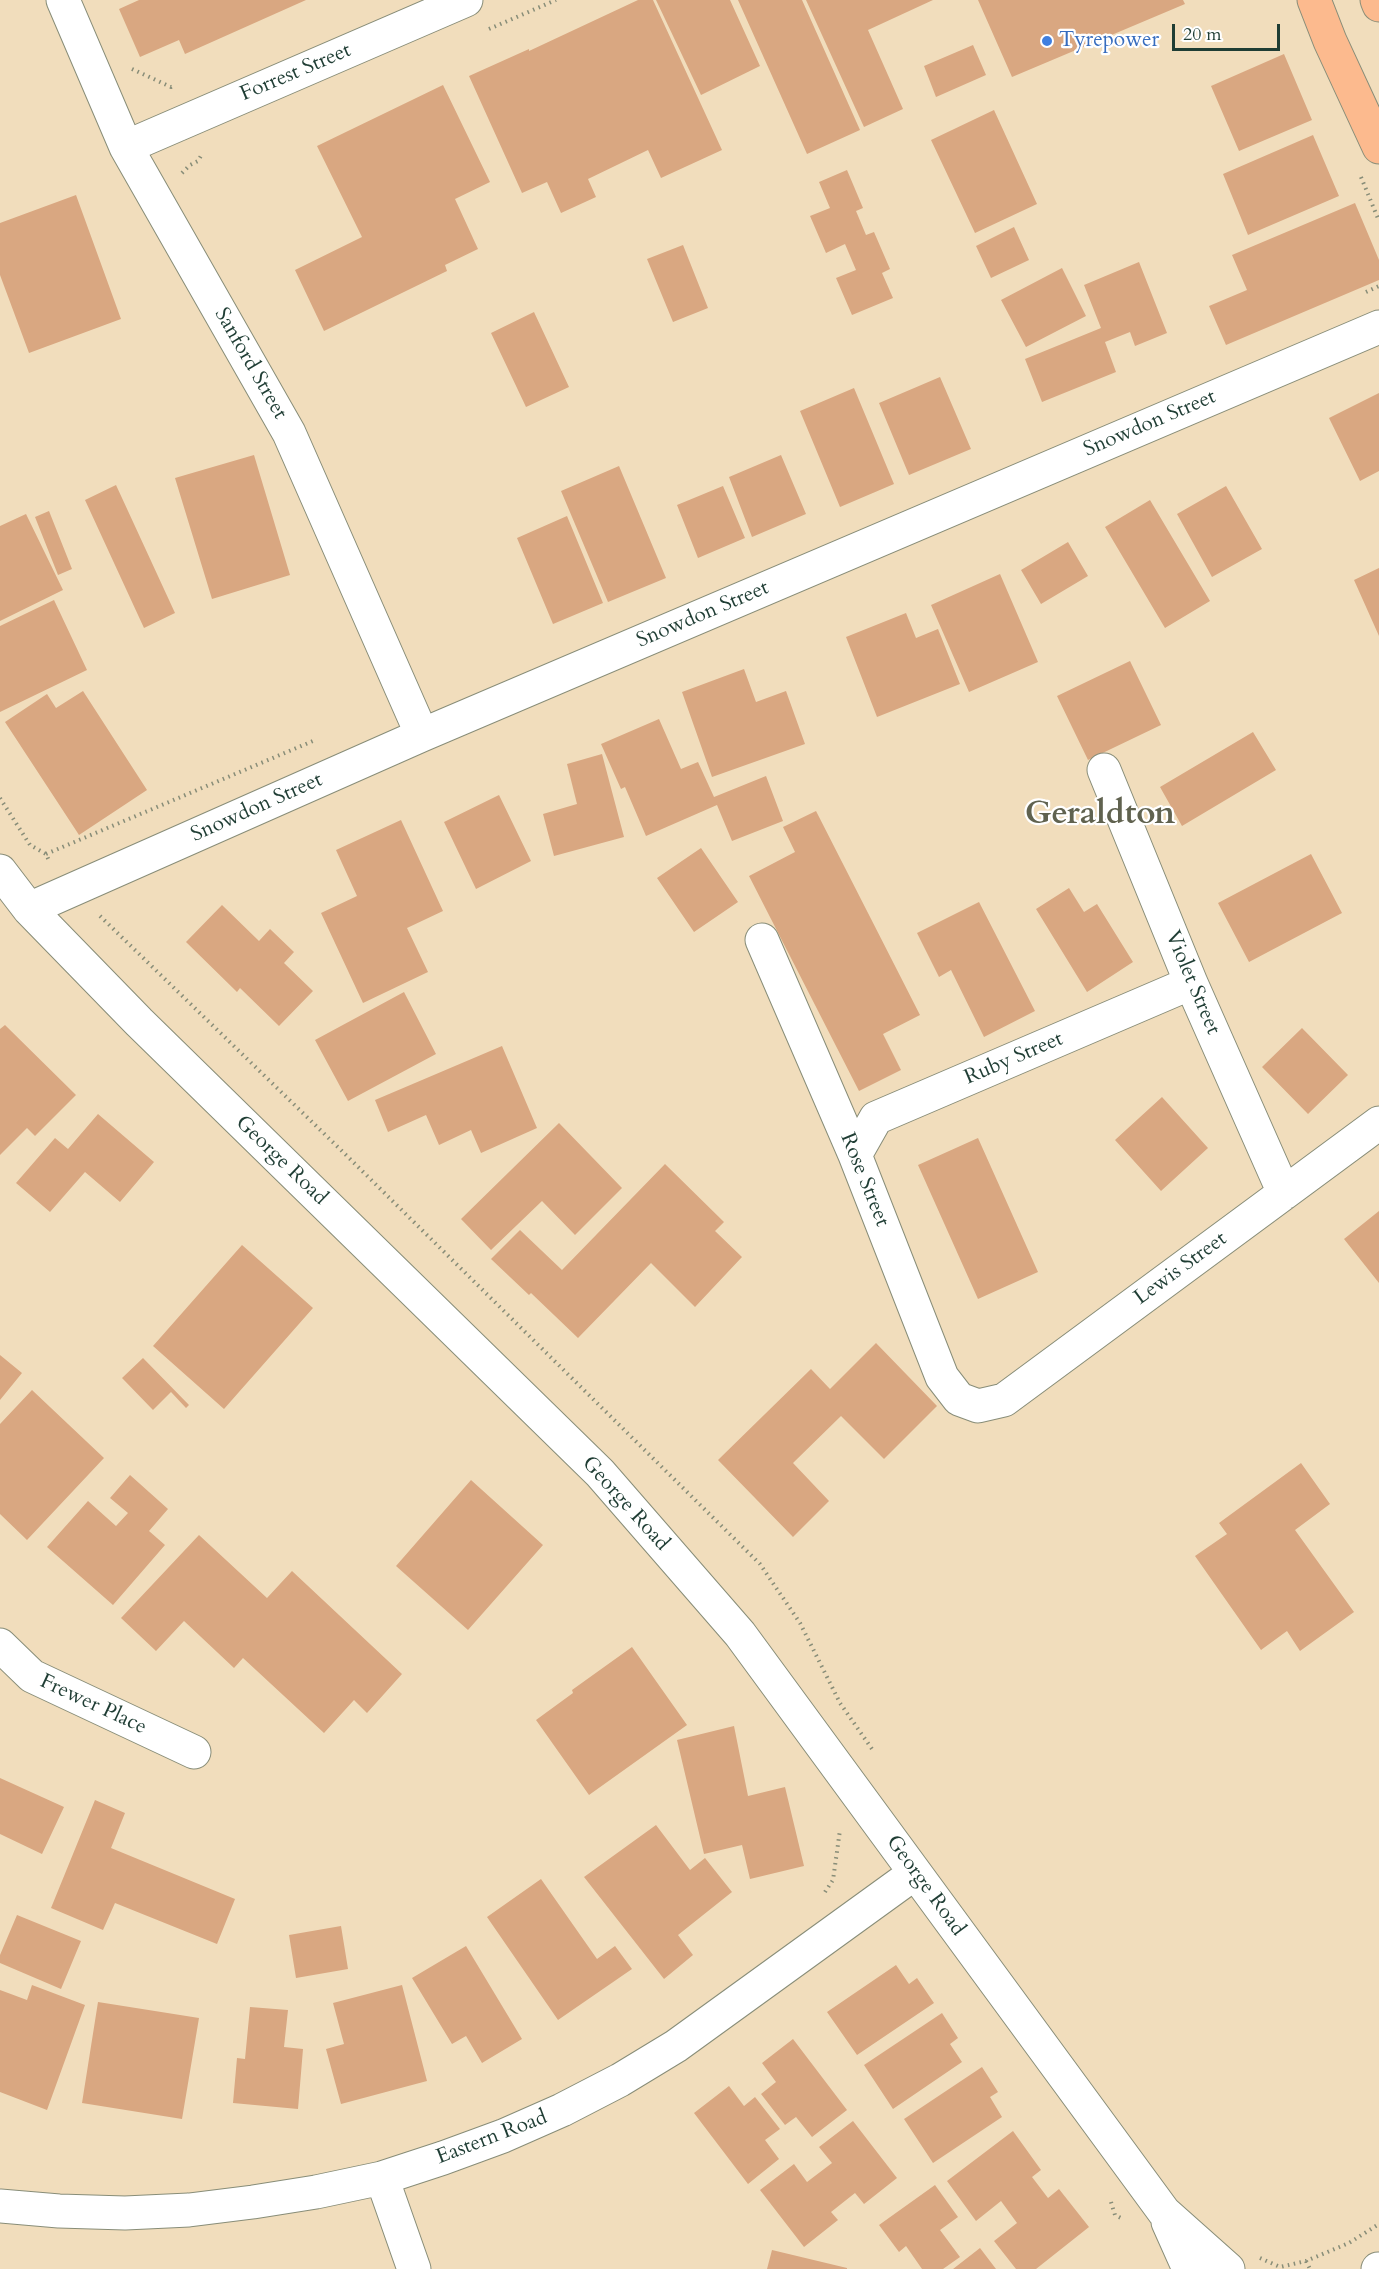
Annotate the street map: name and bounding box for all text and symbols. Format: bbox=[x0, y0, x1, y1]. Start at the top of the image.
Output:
scale bar bbox=[1175, 12, 1283, 50]
text: 20 m bbox=[1183, 22, 1222, 47]
place label: Tyrepower bbox=[1059, 28, 1159, 54]
marker: Tyrepower bbox=[1040, 34, 1054, 48]
street label: Forrest Street bbox=[237, 38, 355, 108]
street label: Sanford Street bbox=[208, 304, 292, 424]
street label: Snowdon Street bbox=[1080, 385, 1220, 463]
street label: Snowdon Street bbox=[633, 576, 773, 654]
street label: Snowdon Street bbox=[187, 768, 327, 848]
district label: Geraldton bbox=[1025, 795, 1175, 835]
street label: Violet Street bbox=[1159, 927, 1225, 1039]
street label: Ruby Street bbox=[961, 1027, 1067, 1091]
street label: George Road bbox=[230, 1111, 332, 1211]
street label: Rose Street bbox=[834, 1130, 894, 1230]
street label: Lewis Street bbox=[1130, 1227, 1232, 1311]
street label: George Road bbox=[576, 1452, 674, 1556]
street label: Frewer Place bbox=[36, 1669, 150, 1741]
street label: George Road bbox=[880, 1831, 970, 1941]
street label: Eastern Road bbox=[433, 2105, 551, 2171]

